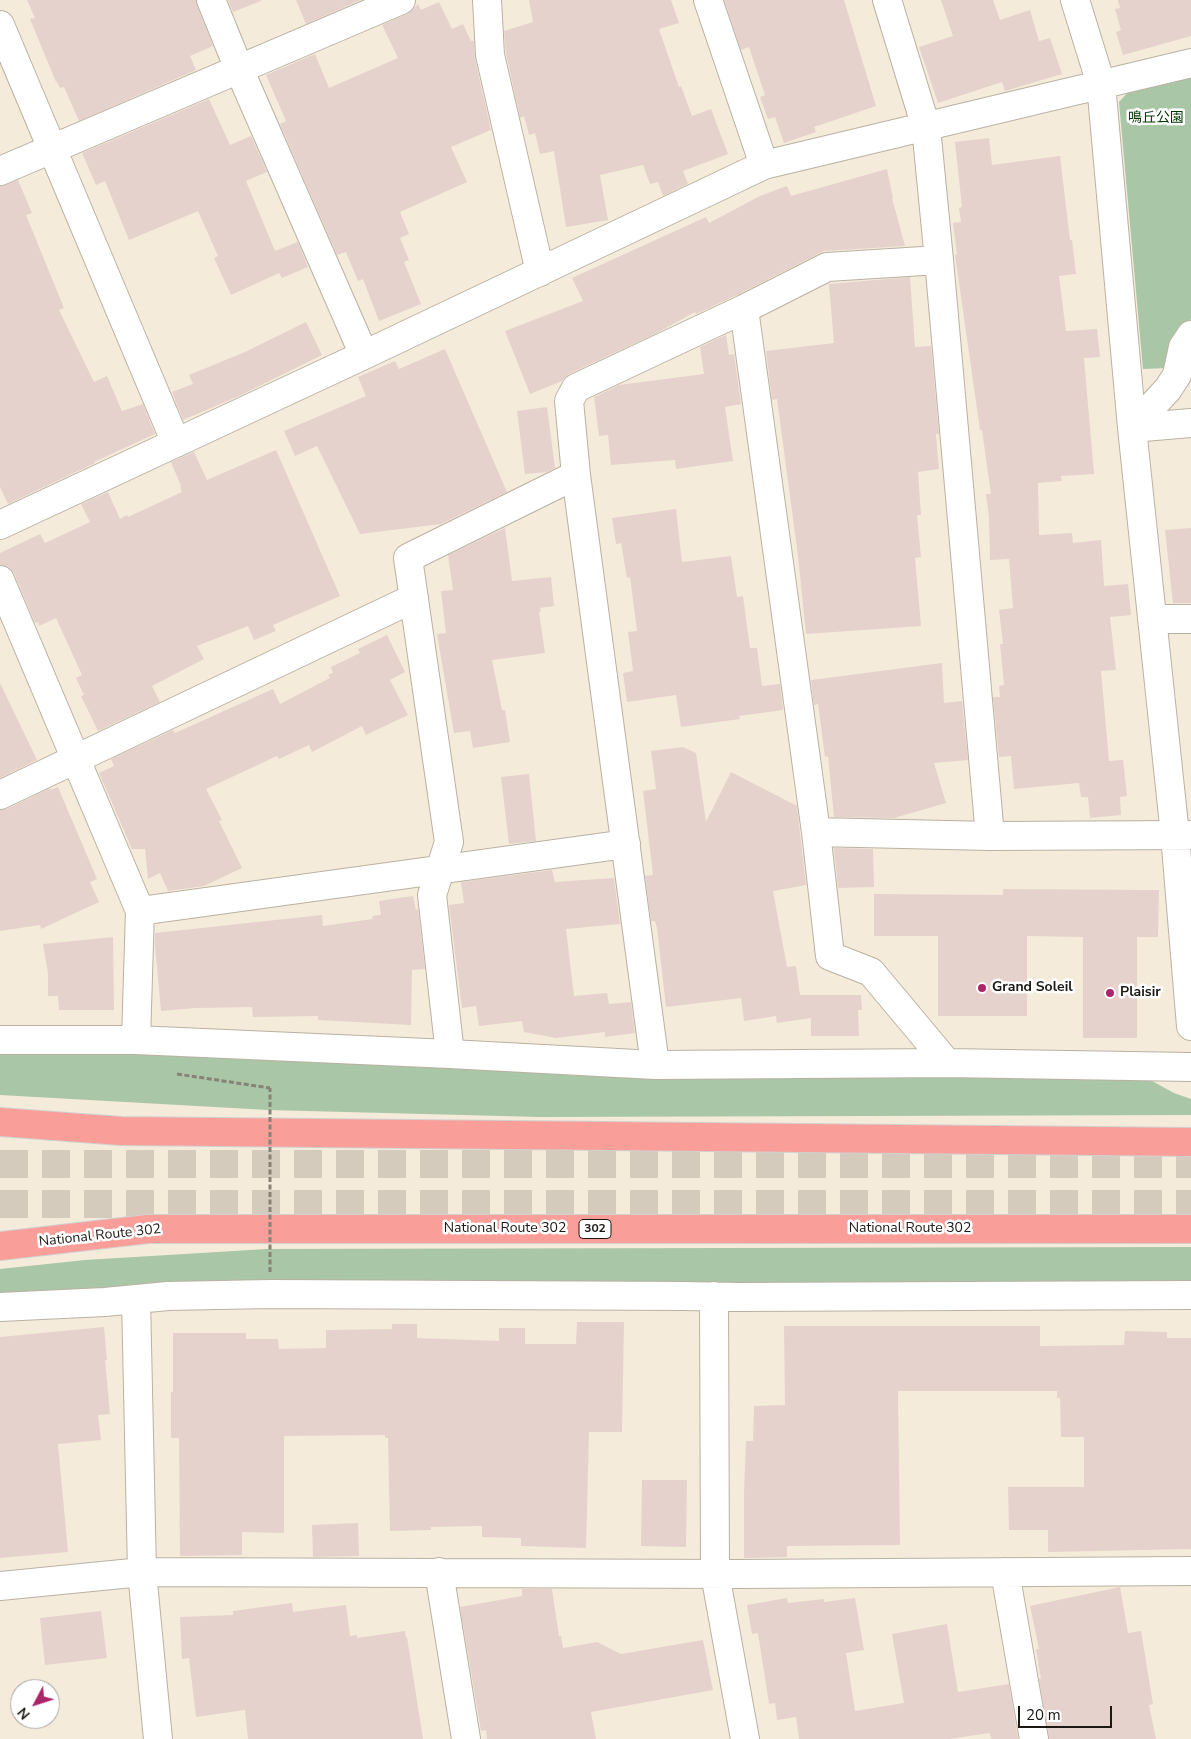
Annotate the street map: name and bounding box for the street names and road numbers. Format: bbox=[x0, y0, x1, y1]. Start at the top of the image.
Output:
road number: 302 bbox=[579, 1220, 611, 1238]
street label: National Route 302 bbox=[38, 1221, 162, 1251]
street label: National Route 302 bbox=[444, 1221, 566, 1237]
street label: National Route 302 bbox=[849, 1221, 971, 1237]

